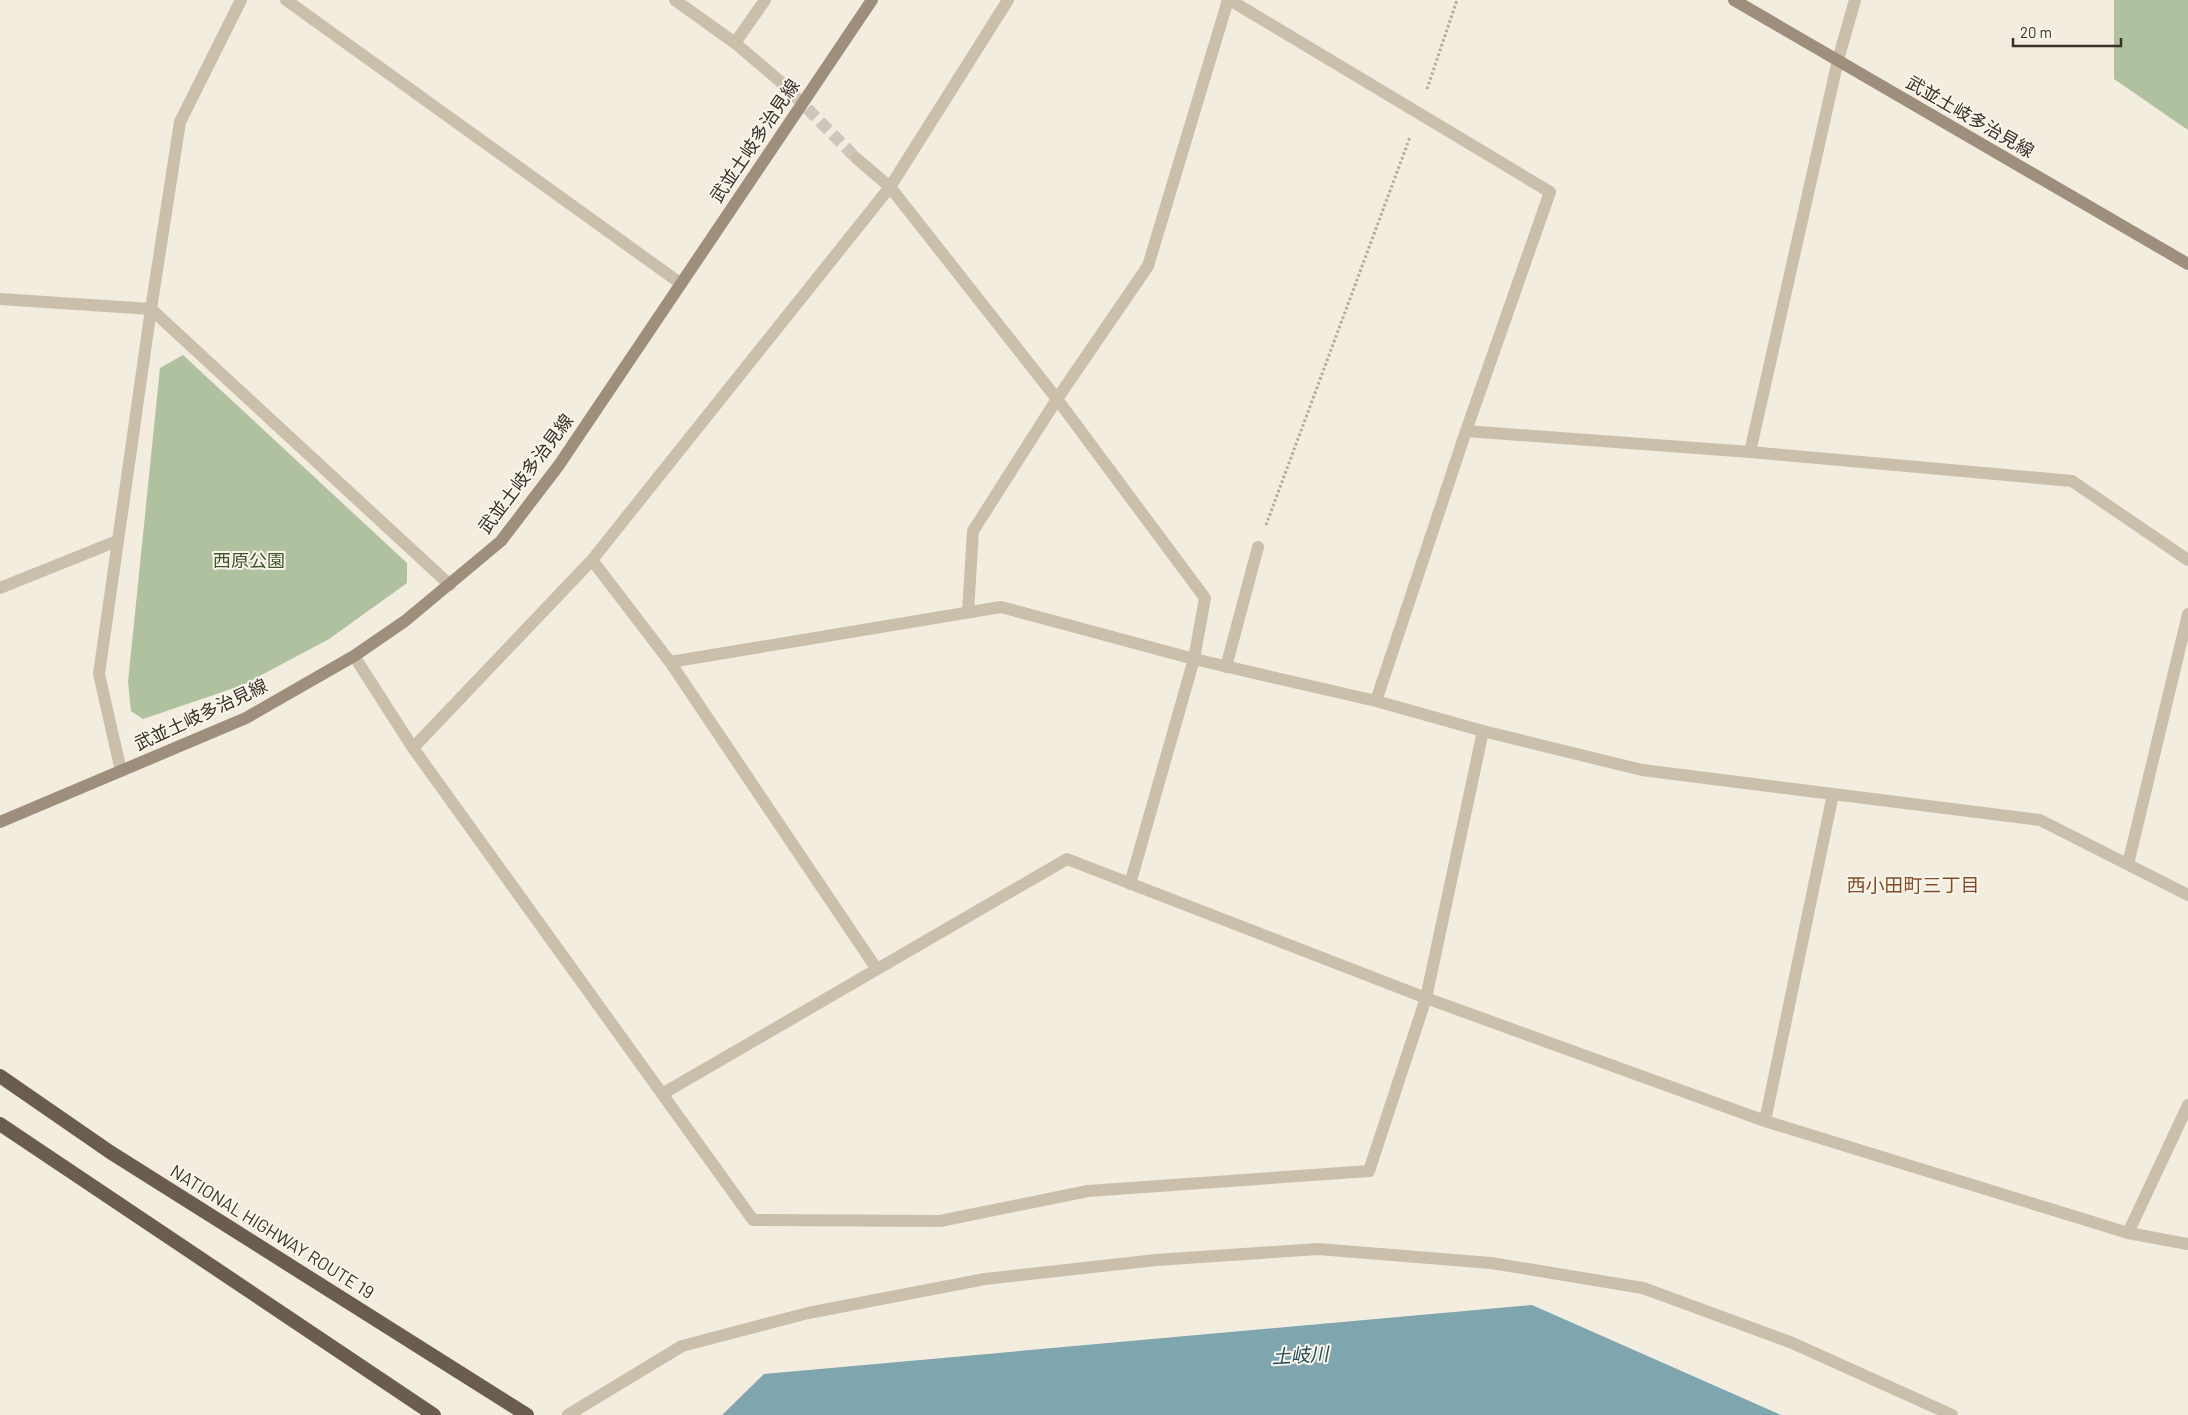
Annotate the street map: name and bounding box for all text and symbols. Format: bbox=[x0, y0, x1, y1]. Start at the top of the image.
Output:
scale bar bbox=[2013, 15, 2120, 47]
text: 20 m bbox=[2020, 23, 2052, 41]
street label: 武並土岐多治見線 bbox=[1903, 71, 2038, 162]
street label: 武並土岐多治見線 bbox=[705, 75, 804, 206]
street label: 武並土岐多治見線 bbox=[473, 409, 577, 538]
park label: 西原公園 bbox=[213, 549, 285, 571]
street label: 武並土岐多治見線 bbox=[131, 674, 270, 754]
district label: 西小田町三丁目 bbox=[1846, 873, 1980, 896]
street label: NATIONAL HIGHWAY ROUTE 19 bbox=[167, 1159, 378, 1303]
water label: 土岐川 bbox=[1271, 1341, 1331, 1367]

